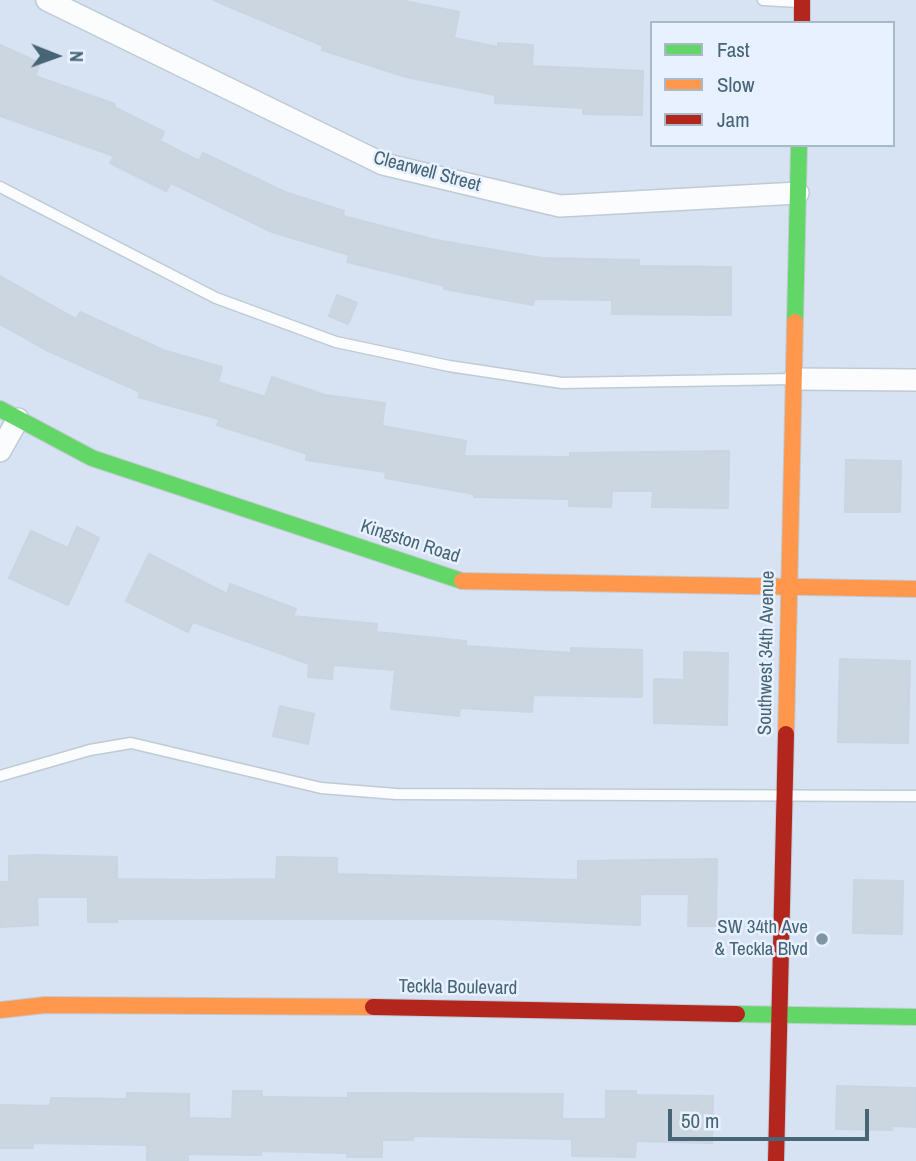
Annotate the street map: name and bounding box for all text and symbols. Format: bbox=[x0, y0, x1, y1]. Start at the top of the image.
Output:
north arrow bbox=[21, 21, 91, 91]
legend bbox=[650, 21, 895, 147]
text: Fast bbox=[717, 35, 750, 64]
text: N bbox=[64, 51, 90, 62]
text: Slow bbox=[717, 70, 754, 99]
text: Jam bbox=[717, 105, 750, 134]
street label: Clearwell Street bbox=[371, 147, 483, 197]
street label: Kingston Road bbox=[357, 515, 463, 569]
street label: Southwest 34th Avenue bbox=[754, 571, 780, 735]
place label: SW 34th Ave & Teckla Blvd bbox=[714, 917, 808, 961]
marker: SW 34th Ave & Teckla Blvd bbox=[814, 931, 830, 947]
street label: Teckla Boulevard bbox=[398, 976, 518, 1000]
scale bar bbox=[671, 1094, 872, 1138]
text: 50 m bbox=[681, 1106, 719, 1135]

